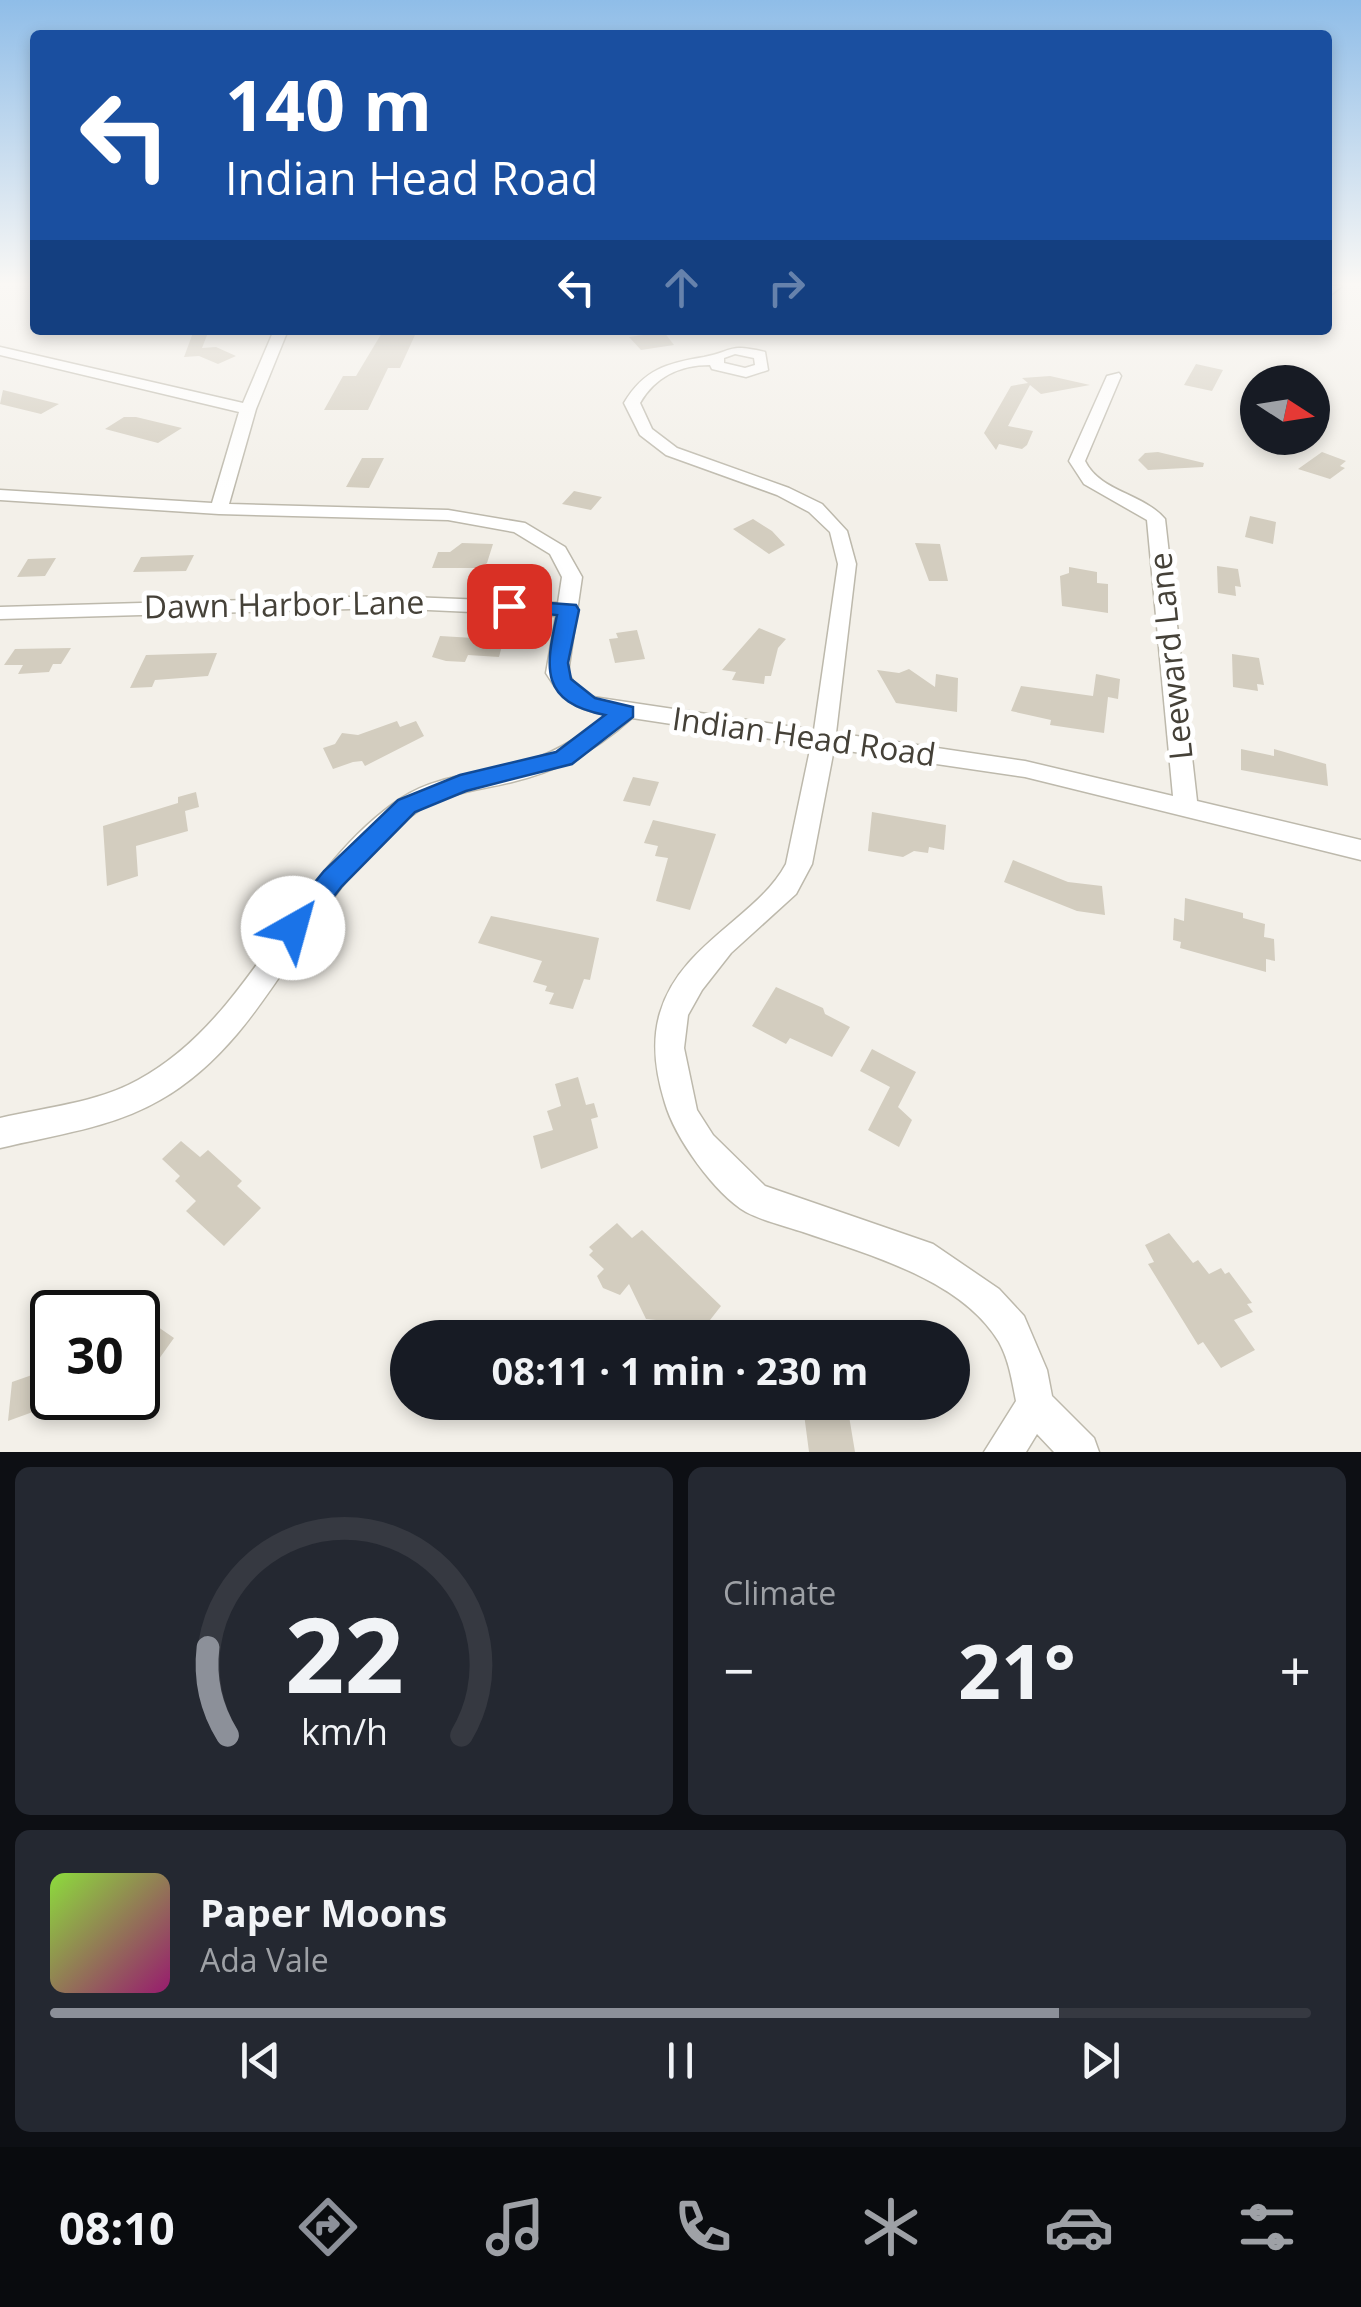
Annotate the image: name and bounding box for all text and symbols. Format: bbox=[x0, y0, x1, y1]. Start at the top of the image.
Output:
text: 140 m bbox=[225, 56, 432, 152]
icon: left bbox=[60, 70, 190, 200]
text: Indian Head Road bbox=[225, 147, 598, 208]
icon: left bbox=[549, 260, 604, 315]
icon: ahead bbox=[654, 260, 709, 315]
icon: right bbox=[759, 260, 814, 315]
north arrow bbox=[1240, 365, 1330, 455]
map controls bbox=[1240, 365, 1330, 455]
street label: Leeward Lane bbox=[1137, 550, 1202, 762]
pin bbox=[467, 564, 552, 649]
icon: arrive bbox=[482, 579, 537, 634]
street label: Dawn Harbor Lane bbox=[143, 580, 425, 627]
street label: Indian Head Road bbox=[670, 696, 939, 775]
position arrow bbox=[241, 876, 345, 980]
speed limit sign: 30 bbox=[30, 1290, 160, 1420]
text: 08:11 · 1 min · 230 m bbox=[492, 1344, 868, 1396]
text: Climate bbox=[723, 1571, 836, 1614]
text: 22 bbox=[285, 1582, 403, 1723]
text: 21° bbox=[958, 1619, 1076, 1721]
text: − bbox=[723, 1632, 754, 1707]
text: + bbox=[1280, 1632, 1311, 1707]
text: km/h bbox=[301, 1707, 387, 1755]
text: Paper Moons bbox=[200, 1886, 447, 1938]
text: Ada Vale bbox=[200, 1938, 329, 1981]
icon: previous bbox=[233, 2033, 288, 2088]
icon: pause bbox=[653, 2033, 708, 2088]
icon: next bbox=[1073, 2033, 1128, 2088]
icon: directions bbox=[293, 2192, 363, 2262]
icon: music bbox=[480, 2192, 550, 2262]
icon: phone bbox=[668, 2192, 738, 2262]
icon: climate bbox=[856, 2192, 926, 2262]
icon: car bbox=[1044, 2192, 1114, 2262]
icon: filters bbox=[1232, 2192, 1302, 2262]
text: 08:10 bbox=[59, 2197, 175, 2258]

